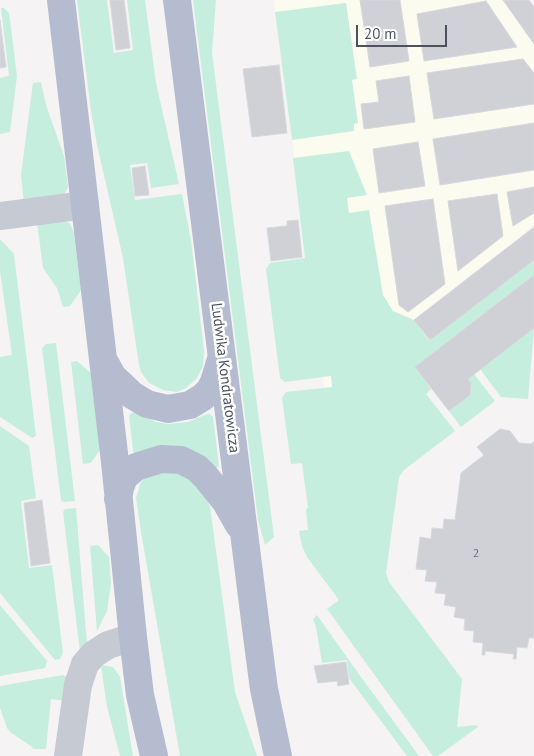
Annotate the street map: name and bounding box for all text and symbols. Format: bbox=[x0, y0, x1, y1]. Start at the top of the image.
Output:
scale bar bbox=[359, 15, 450, 47]
text: 20 m bbox=[364, 24, 397, 43]
street label: Ludwika Kondratowicza bbox=[207, 302, 243, 454]
house number: 2 bbox=[473, 547, 479, 561]

